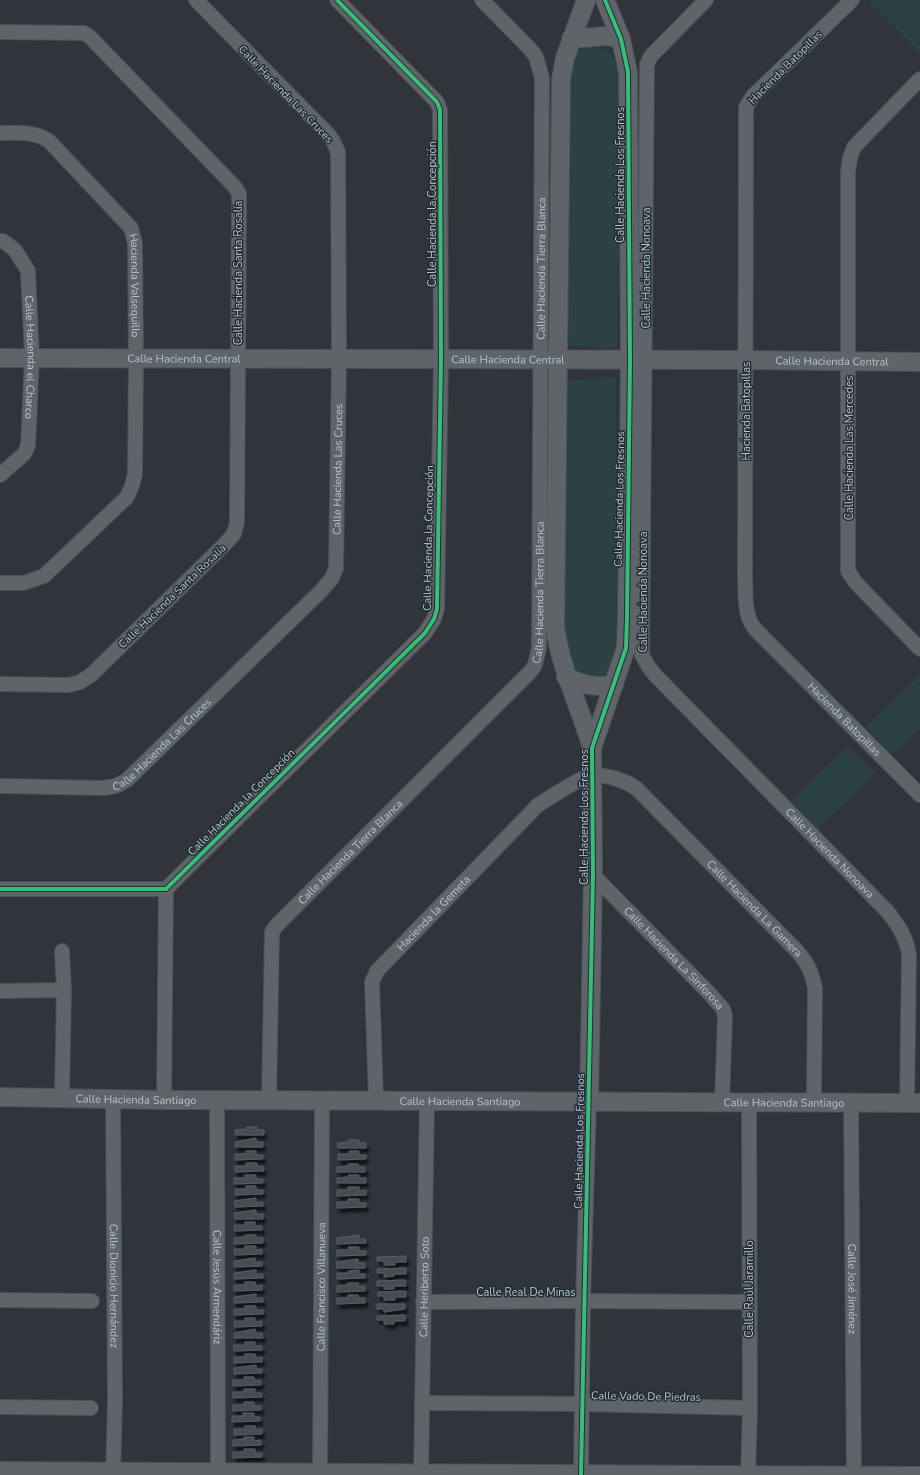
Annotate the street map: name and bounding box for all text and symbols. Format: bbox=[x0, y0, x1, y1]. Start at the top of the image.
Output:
street label: Hacienda Batopillas bbox=[745, 27, 826, 108]
street label: Calle Hacienda Las Cruces bbox=[235, 42, 336, 147]
street label: Calle Hacienda Los Fresnos bbox=[613, 107, 628, 243]
street label: Calle Hacienda la Concepción bbox=[425, 141, 440, 287]
street label: Calle Hacienda Tierra Blanca bbox=[534, 197, 549, 340]
street label: Calle Hacienda Santa Rosalía bbox=[231, 201, 246, 345]
street label: Calle Hacienda Nonoava bbox=[639, 207, 654, 328]
street label: Hacienda Valsequillo bbox=[125, 232, 143, 338]
street label: Calle Hacienda el Charco bbox=[21, 295, 39, 419]
street label: Calle Hacienda Central bbox=[127, 351, 241, 367]
street label: Calle Hacienda Central bbox=[451, 352, 565, 368]
street label: Calle Hacienda Central bbox=[775, 353, 889, 370]
street label: Hacienda Batopillas bbox=[739, 362, 754, 460]
street label: Calle Hacienda Las Mercedes bbox=[842, 376, 857, 520]
street label: Calle Hacienda Las Cruces bbox=[329, 404, 346, 535]
street label: Calle Hacienda Los Fresnos bbox=[611, 431, 628, 567]
street label: Calle Hacienda la Concepción bbox=[420, 465, 437, 611]
street label: Calle Hacienda Tierra Blanca bbox=[529, 521, 548, 665]
street label: Calle Hacienda Nonoava bbox=[636, 531, 651, 652]
street label: Calle Hacienda Santa Rosalía bbox=[115, 541, 230, 652]
street label: Hacienda Batopillas bbox=[804, 679, 884, 760]
street label: Calle Hacienda Las Cruces bbox=[111, 695, 215, 794]
street label: Calle Hacienda la Concepción bbox=[185, 746, 298, 859]
street label: Calle Hacienda Los Fresnos bbox=[577, 749, 592, 885]
street label: Calle Hacienda Tierra Blanca bbox=[295, 796, 406, 908]
street label: Calle Hacienda Nonoava bbox=[782, 805, 878, 902]
street label: Calle Hacienda La Gamera bbox=[703, 857, 806, 960]
street label: Hacienda la Gemeta bbox=[394, 872, 474, 954]
street label: Calle Hacienda La Sinforosa bbox=[620, 903, 727, 1013]
street label: Calle Hacienda Los Fresnos bbox=[571, 1073, 588, 1209]
street label: Calle Hacienda Santiago bbox=[75, 1091, 197, 1108]
street label: Calle Hacienda Santiago bbox=[399, 1094, 521, 1109]
street label: Calle Hacienda Santiago bbox=[723, 1095, 845, 1111]
street label: Calle Francisco Villanueva bbox=[314, 1222, 329, 1352]
street label: Calle Dionicio Hernández bbox=[106, 1224, 122, 1348]
street label: Calle Jesús Armendáriz bbox=[209, 1230, 225, 1344]
street label: Calle Heriberto Soto bbox=[416, 1236, 433, 1338]
street label: Calle Raúl Jaramillo bbox=[742, 1240, 757, 1338]
street label: Calle José Jiménez bbox=[844, 1244, 860, 1334]
street label: Calle Real De Minas bbox=[476, 1285, 576, 1300]
street label: Calle Vado De Piedras bbox=[591, 1388, 701, 1405]

